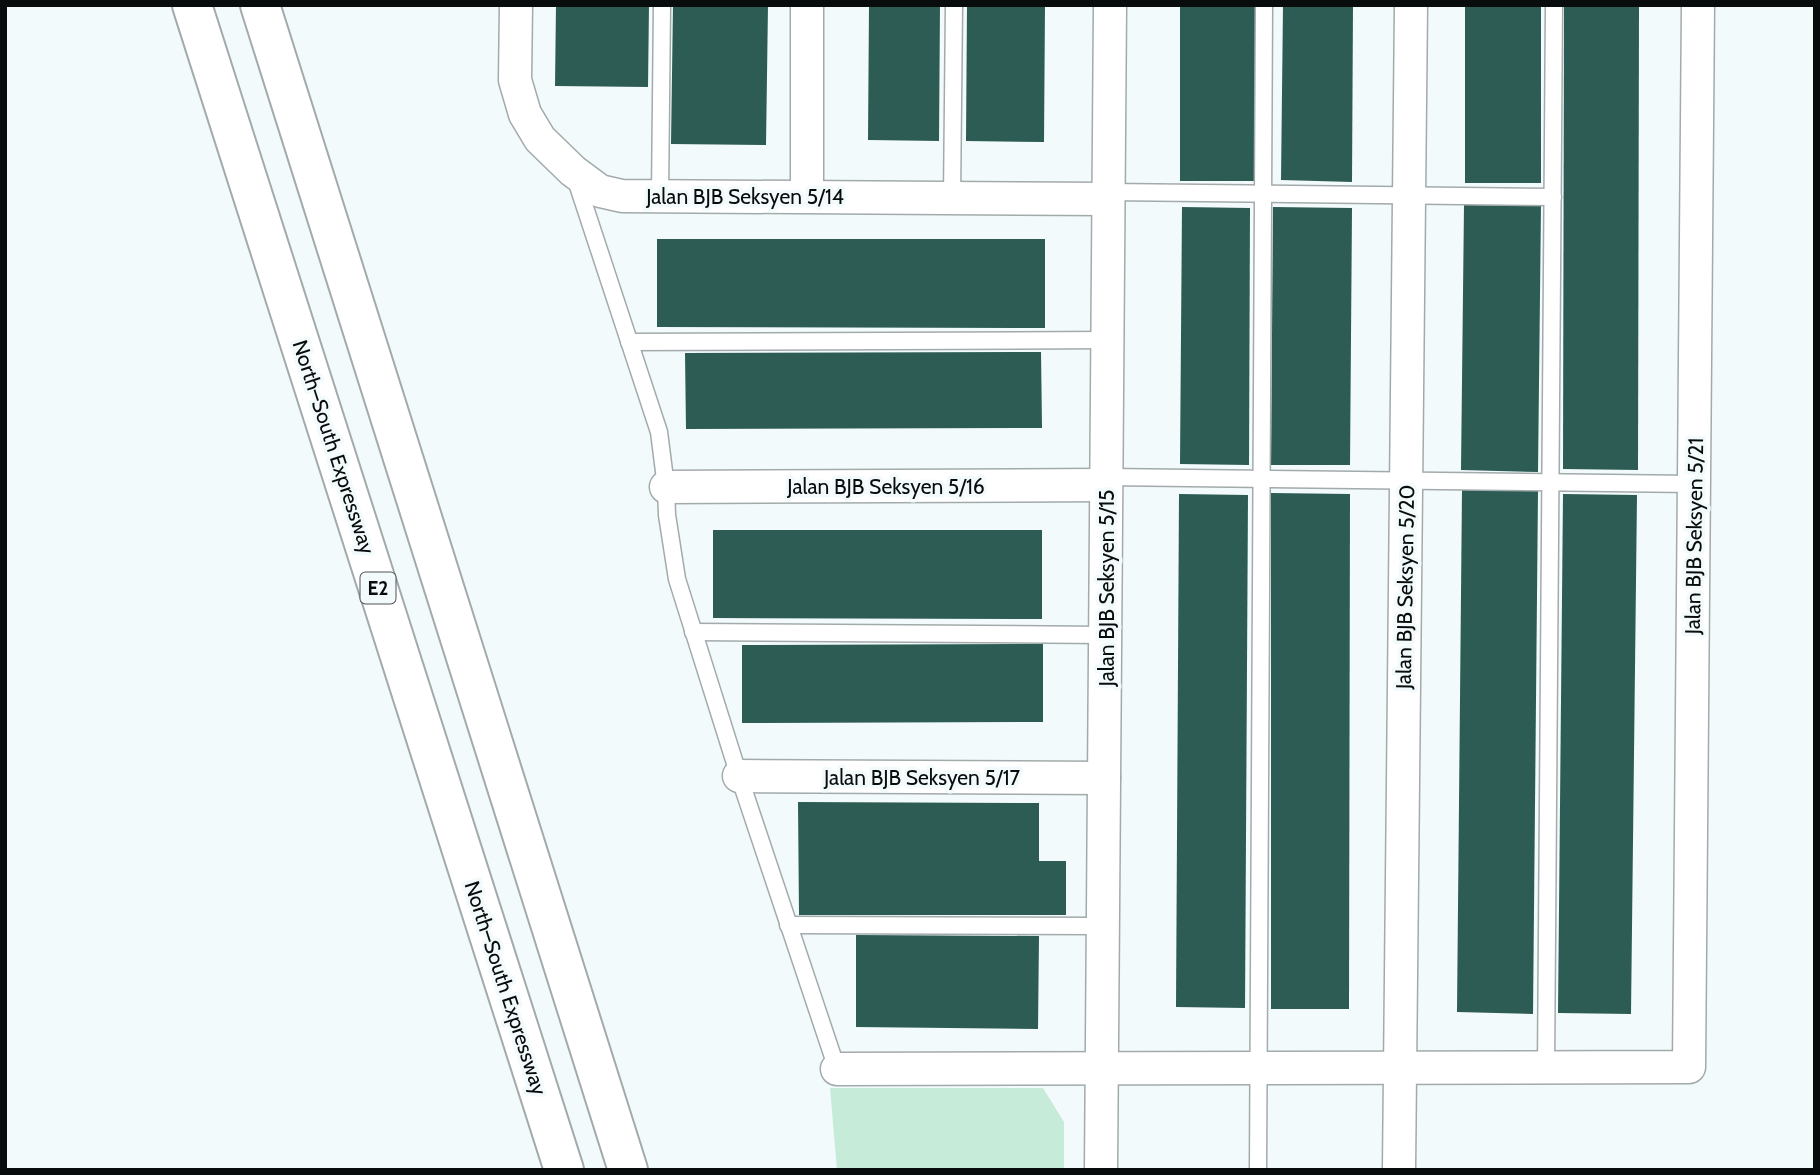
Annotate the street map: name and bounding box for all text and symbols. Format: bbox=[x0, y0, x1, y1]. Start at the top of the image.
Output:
street label: Jalan BJB Seksyen 5/14 bbox=[645, 184, 844, 209]
street label: North–South Expressway bbox=[288, 337, 381, 558]
street label: Jalan BJB Seksyen 5/21 bbox=[1680, 437, 1708, 636]
street label: Jalan BJB Seksyen 5/16 bbox=[786, 474, 985, 499]
street label: Jalan BJB Seksyen 5/20 bbox=[1391, 485, 1419, 690]
street label: Jalan BJB Seksyen 5/15 bbox=[1094, 490, 1119, 687]
road number: E2 bbox=[360, 572, 396, 604]
street label: Jalan BJB Seksyen 5/17 bbox=[823, 765, 1021, 790]
street label: North–South Expressway bbox=[460, 878, 553, 1099]

